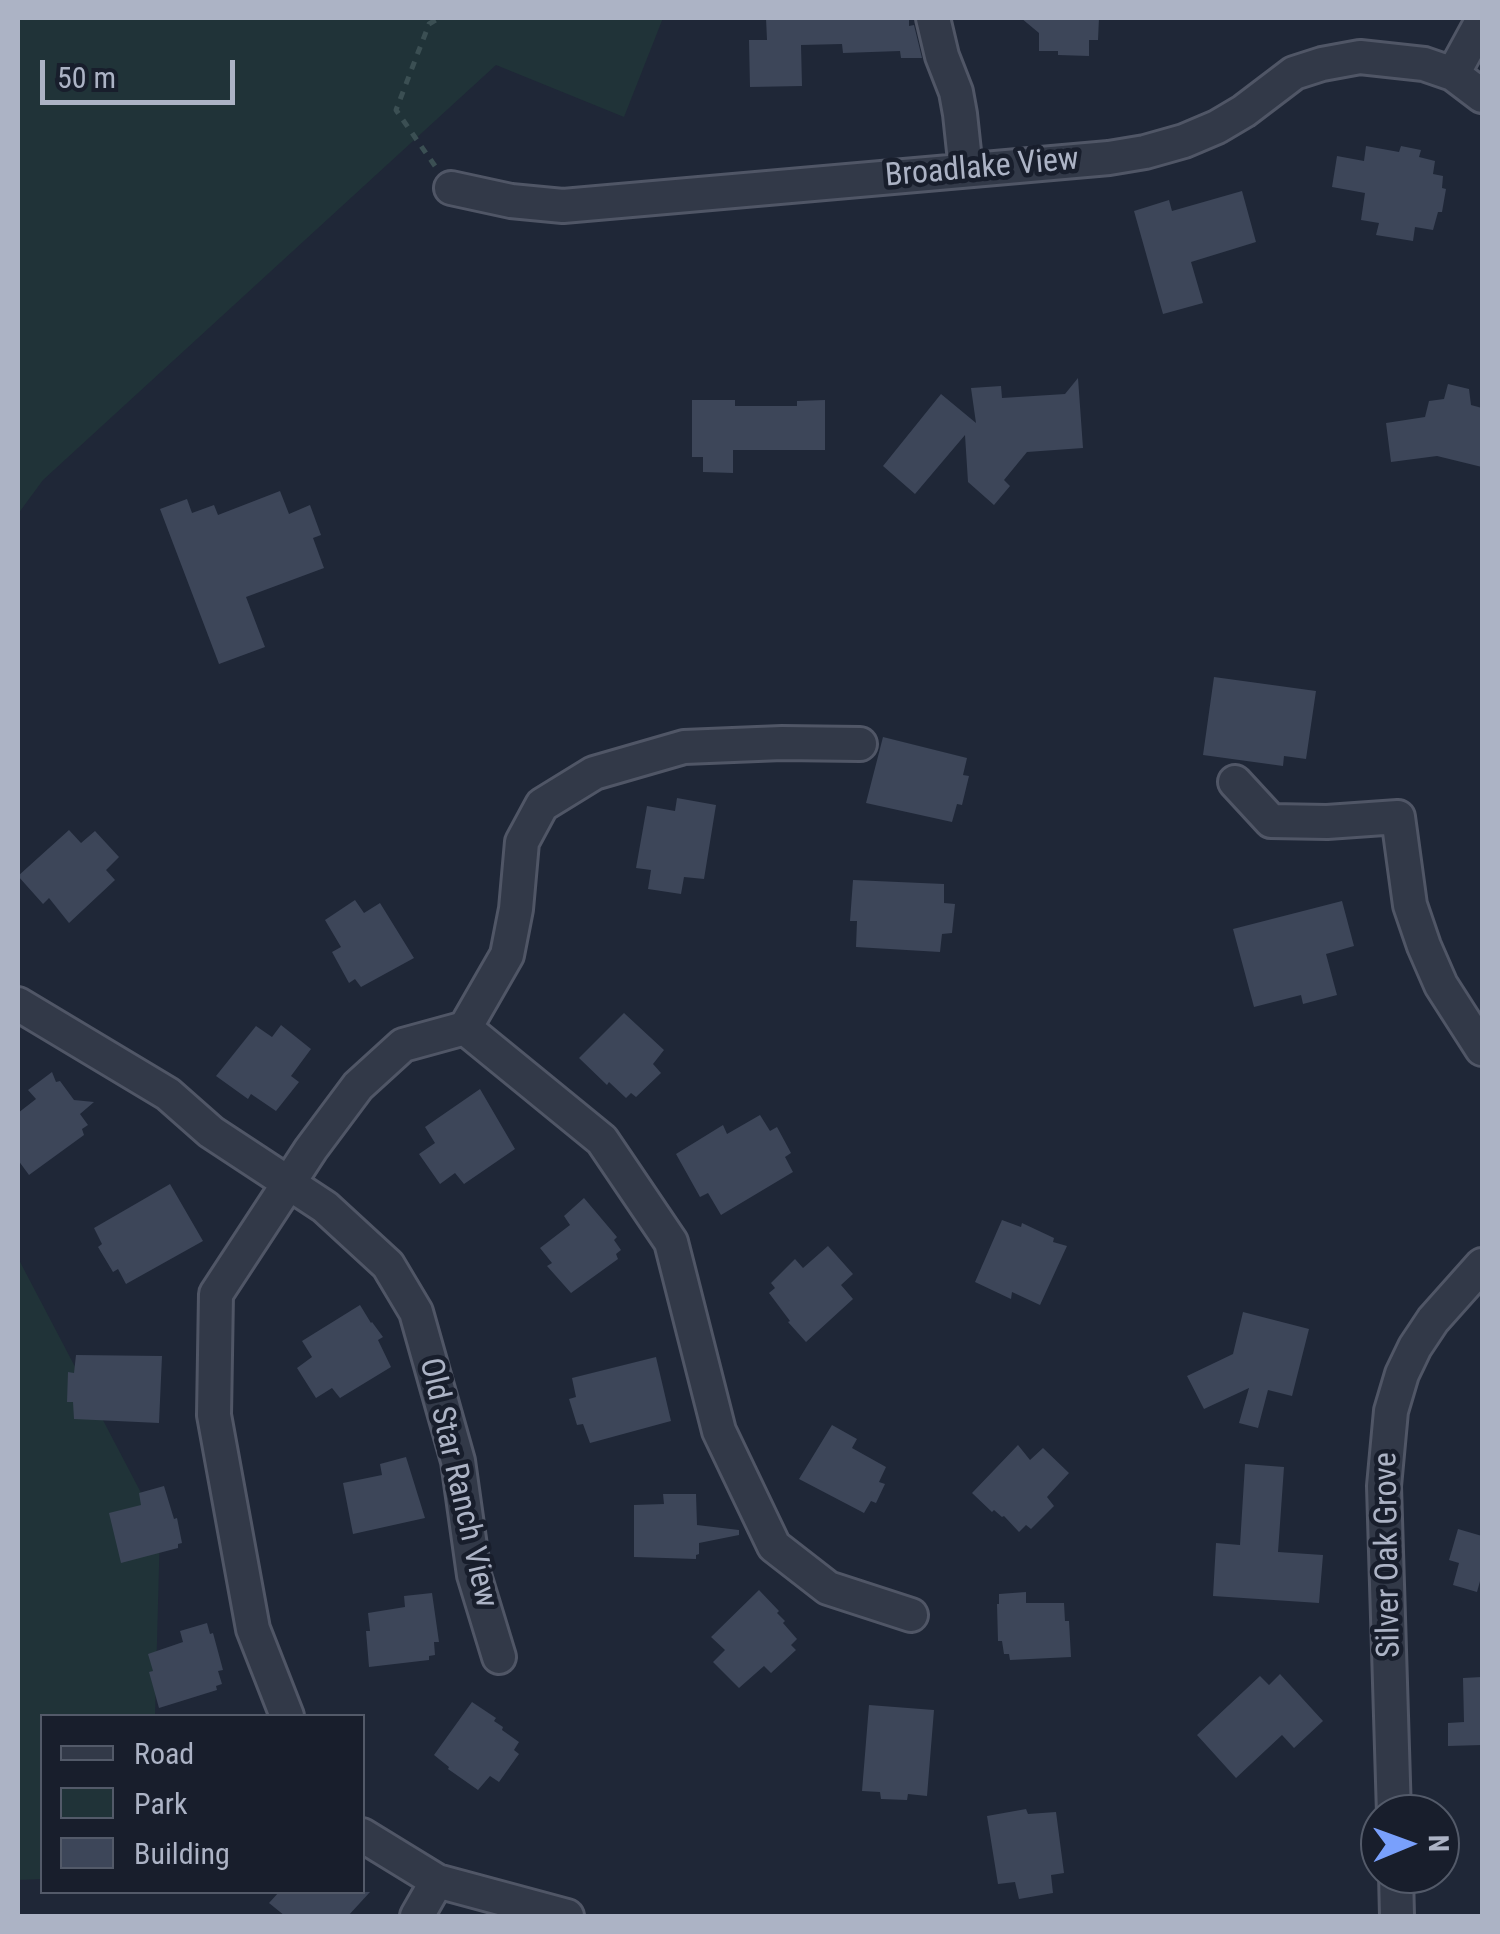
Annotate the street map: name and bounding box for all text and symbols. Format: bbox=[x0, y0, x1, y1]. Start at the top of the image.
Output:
scale bar bbox=[45, 40, 240, 102]
text: 50 m bbox=[57, 60, 116, 95]
street label: Broadlake View bbox=[884, 141, 1080, 197]
street label: Old Star Ranch View bbox=[410, 1355, 504, 1611]
street label: Silver Oak Grove bbox=[1368, 1452, 1410, 1658]
legend bbox=[40, 1714, 365, 1894]
text: Road bbox=[134, 1736, 194, 1771]
text: Park bbox=[134, 1786, 188, 1821]
north arrow bbox=[1360, 1794, 1460, 1894]
text: N bbox=[1422, 1835, 1455, 1852]
text: Building bbox=[134, 1836, 230, 1871]

